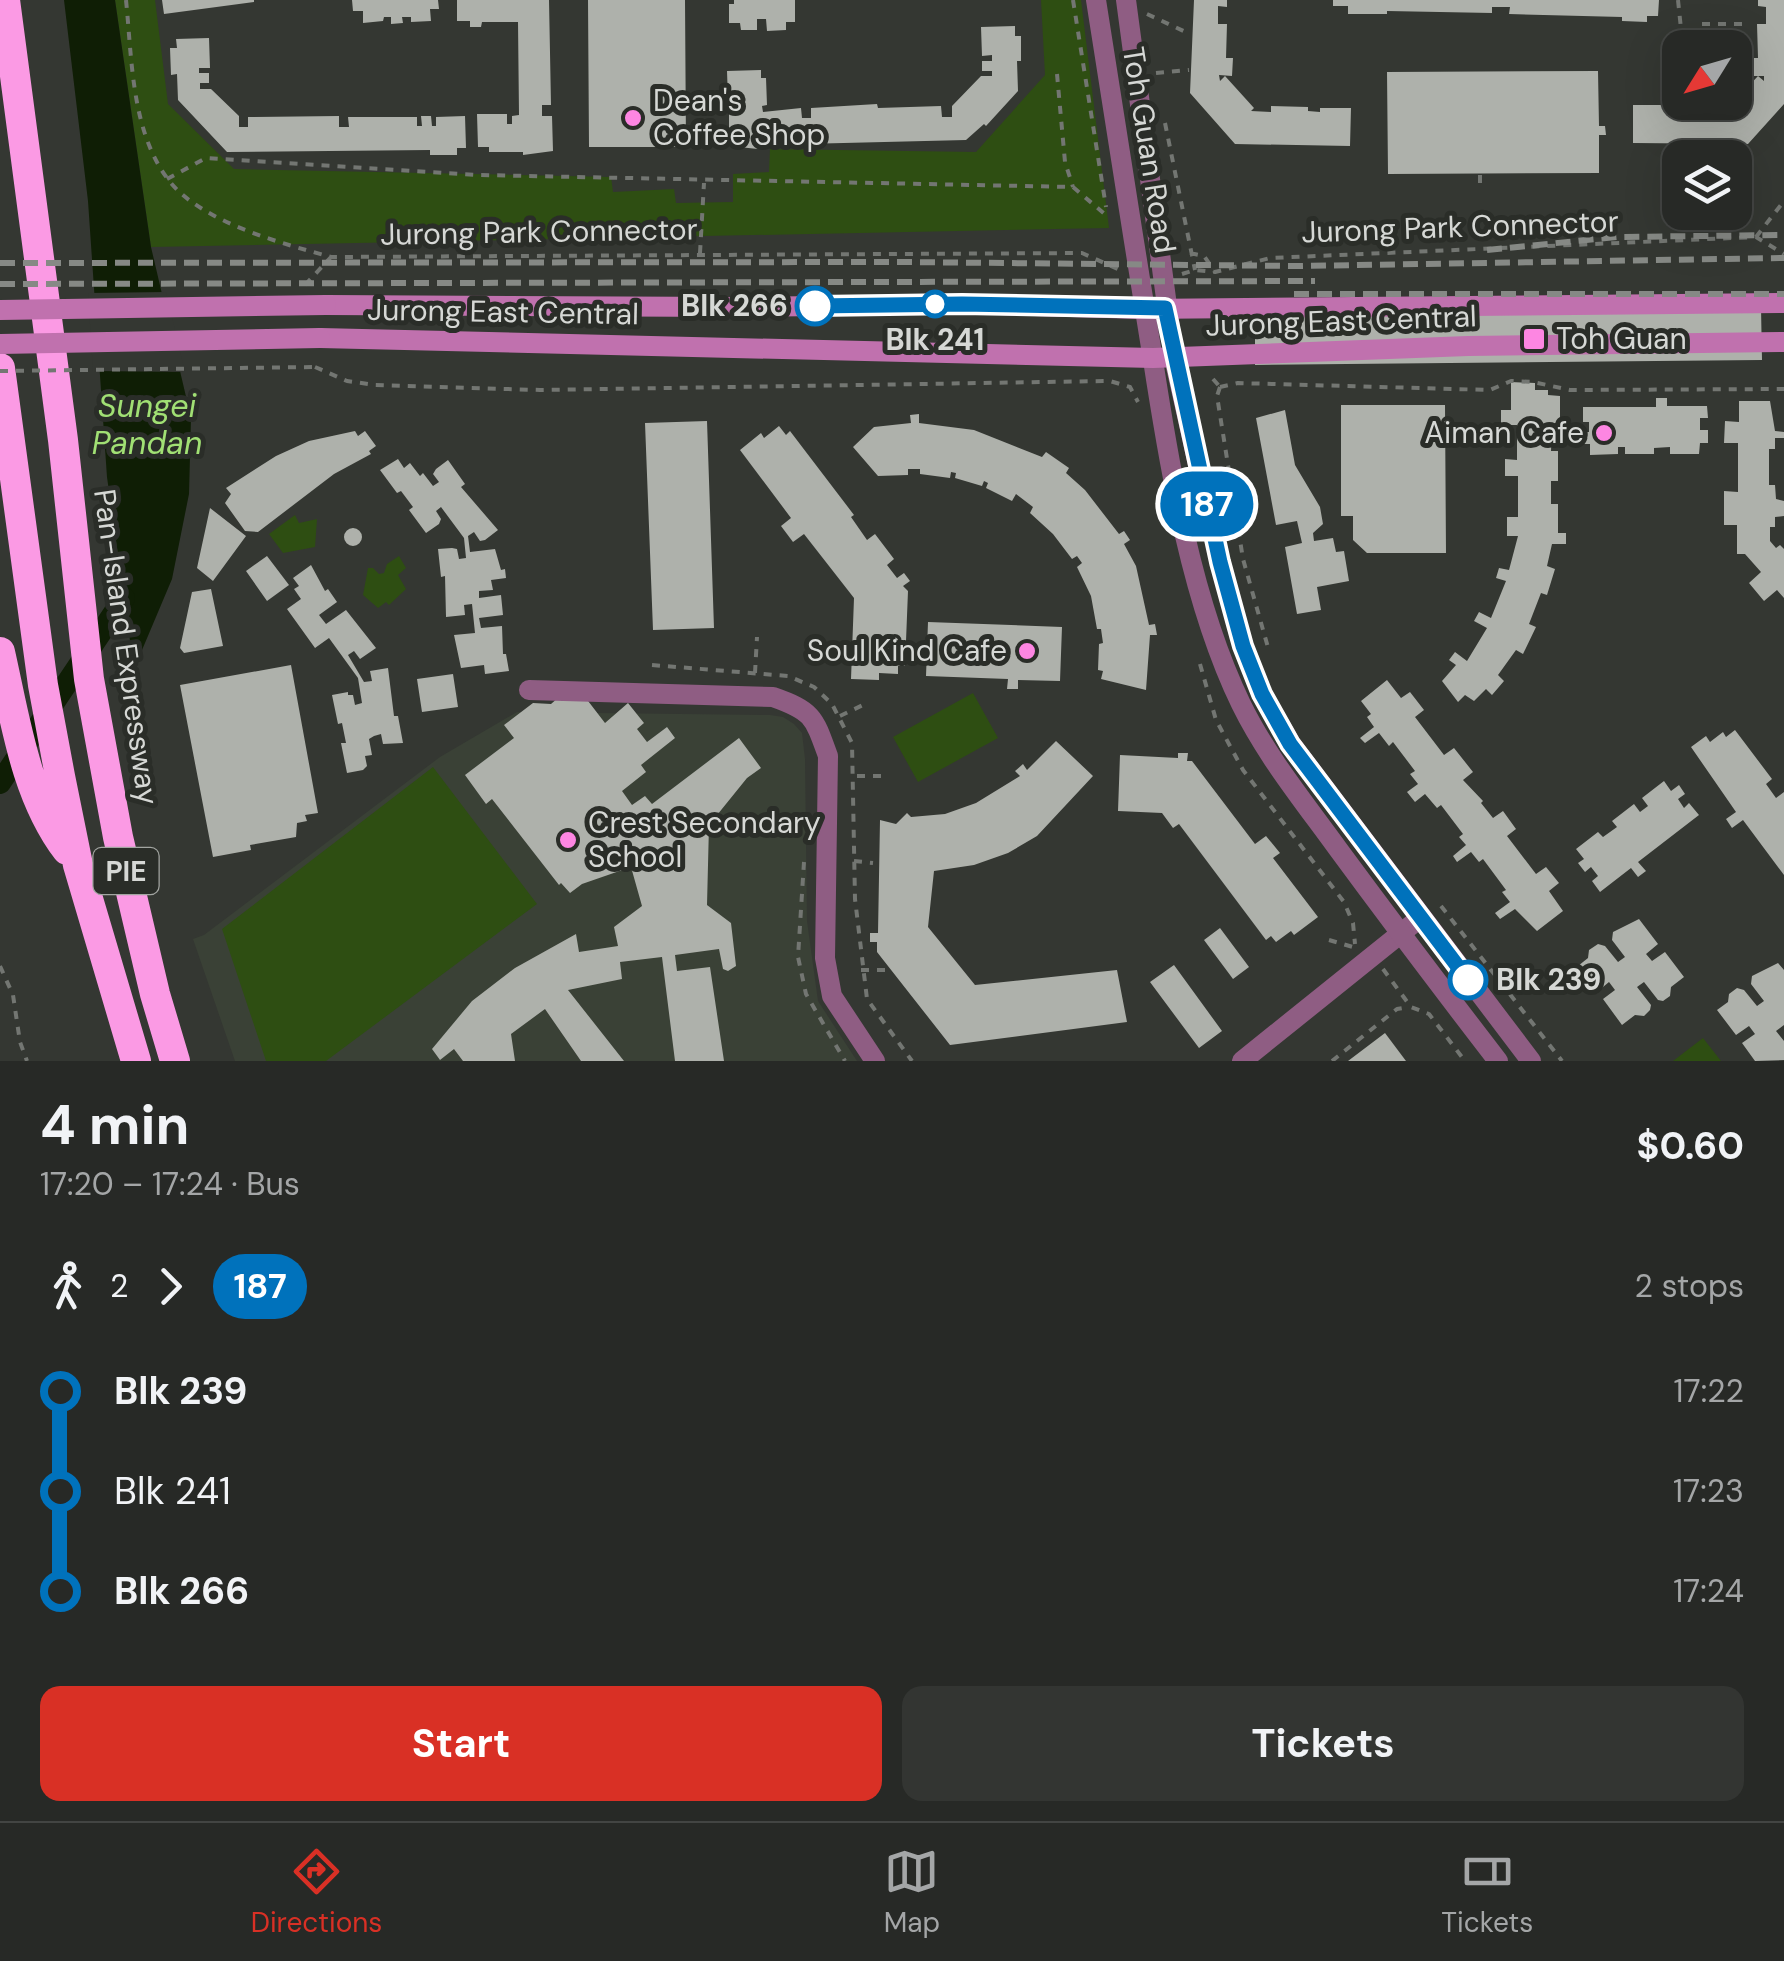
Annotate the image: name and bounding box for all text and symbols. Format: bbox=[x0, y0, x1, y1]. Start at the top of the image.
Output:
north arrow bbox=[1662, 30, 1752, 120]
map controls bbox=[1662, 30, 1752, 230]
street label: Toh Guan Road bbox=[1114, 44, 1185, 256]
place label: Dean's Coffee Shop bbox=[653, 81, 825, 154]
marker: Dean's Coffee Shop bbox=[622, 107, 644, 129]
button: layers bbox=[1662, 140, 1752, 230]
street label: Jurong Park Connector bbox=[1301, 201, 1619, 252]
street label: Jurong Park Connector bbox=[380, 209, 698, 254]
place label: Blk 266 bbox=[681, 286, 788, 325]
marker: Blk 266 bbox=[796, 287, 834, 325]
street label: Jurong East Central bbox=[367, 290, 639, 333]
marker: Blk 241 bbox=[922, 291, 948, 317]
street label: Jurong East Central bbox=[1205, 296, 1477, 345]
place label: Toh Guan bbox=[1556, 319, 1687, 358]
place label: Blk 241 bbox=[885, 320, 985, 359]
marker: Toh Guan bbox=[1521, 326, 1547, 352]
water label: Sungei Pandan bbox=[92, 385, 202, 464]
place label: Aiman Cafe bbox=[1424, 413, 1584, 452]
marker: Aiman Cafe bbox=[1593, 422, 1615, 444]
line badge: 187 bbox=[1150, 472, 1264, 536]
text: 187 bbox=[1180, 481, 1234, 527]
street label: Pan-Island Expressway bbox=[85, 487, 168, 808]
place label: Soul Kind Cafe bbox=[807, 631, 1007, 670]
marker: Soul Kind Cafe bbox=[1016, 640, 1038, 662]
place label: Crest Secondary School bbox=[588, 803, 821, 876]
marker: Crest Secondary School bbox=[557, 829, 579, 851]
road number: PIE bbox=[94, 848, 158, 894]
place label: Blk 239 bbox=[1496, 960, 1601, 999]
marker: Blk 239 bbox=[1449, 961, 1487, 999]
text: 4 min bbox=[40, 1089, 189, 1161]
text: $0.60 bbox=[1637, 1121, 1744, 1171]
text: 17:20 – 17:24 · Bus bbox=[40, 1163, 300, 1205]
icon: walk bbox=[40, 1259, 95, 1314]
icon: forward bbox=[143, 1259, 198, 1314]
text: 187 bbox=[233, 1263, 287, 1309]
text: 2 bbox=[110, 1265, 128, 1307]
text: 2 stops bbox=[1635, 1265, 1744, 1307]
text: Blk 239 bbox=[114, 1366, 247, 1416]
text: 17:22 bbox=[1674, 1370, 1744, 1412]
text: Blk 241 bbox=[114, 1466, 231, 1516]
text: 17:23 bbox=[1673, 1470, 1744, 1512]
text: Blk 266 bbox=[114, 1566, 249, 1616]
text: 17:24 bbox=[1673, 1570, 1744, 1612]
button: Start bbox=[40, 1686, 882, 1801]
button: Tickets bbox=[902, 1686, 1744, 1801]
tab: Directions bbox=[251, 1844, 382, 1941]
tab: Map bbox=[884, 1844, 940, 1941]
tab: Tickets bbox=[1441, 1844, 1533, 1941]

